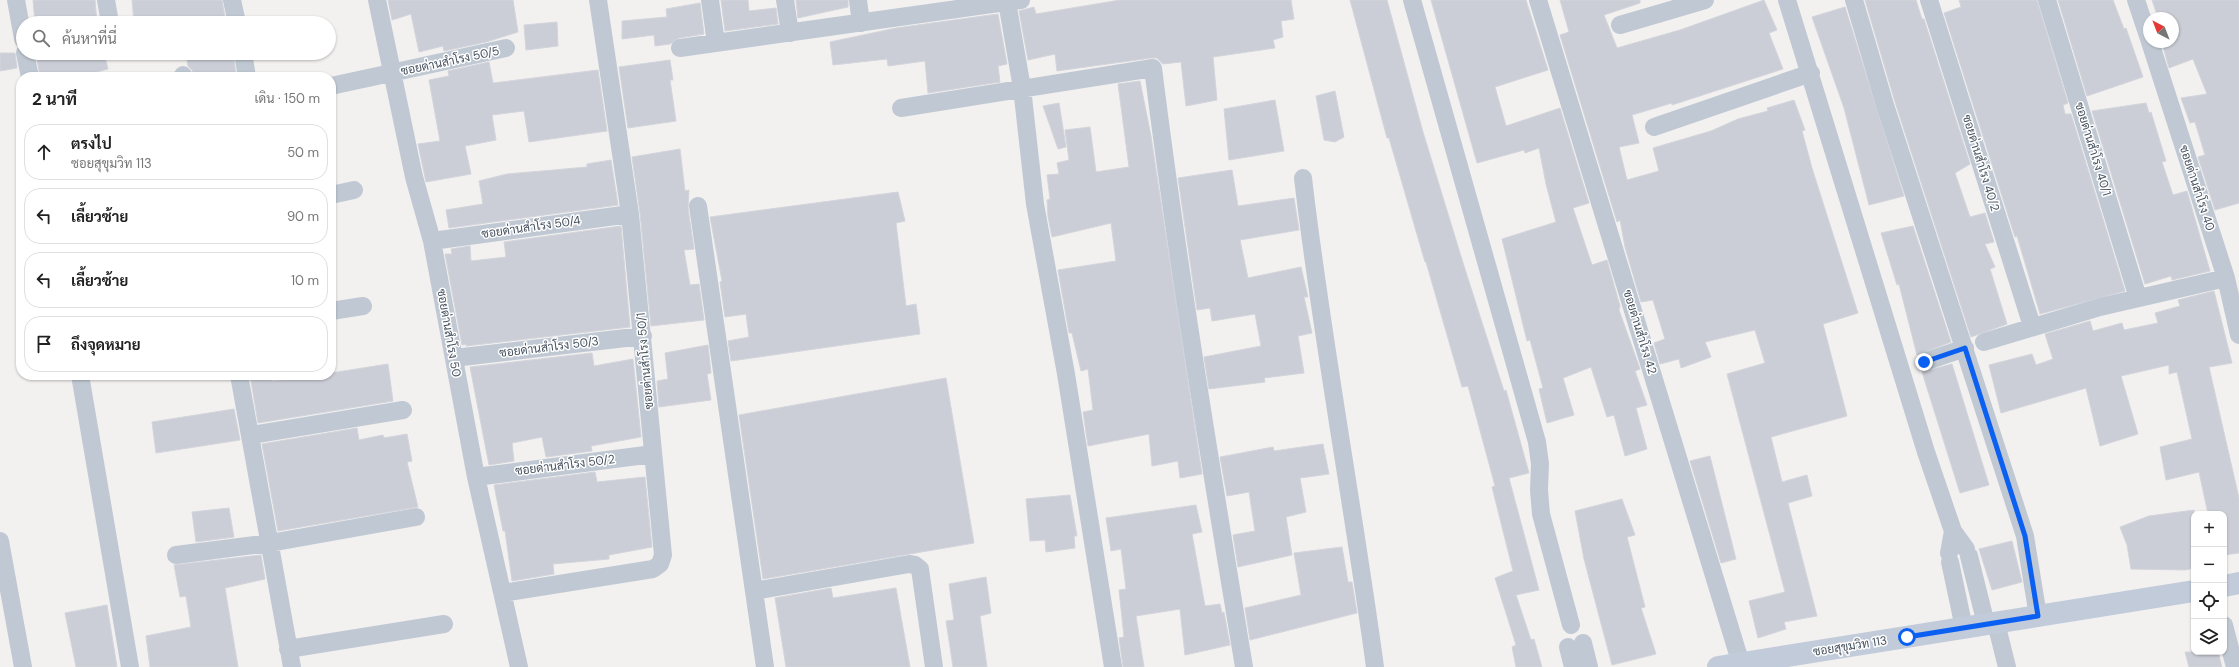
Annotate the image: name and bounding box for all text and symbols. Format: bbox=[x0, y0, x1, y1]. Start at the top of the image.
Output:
north arrow bbox=[2143, 12, 2179, 48]
search box bbox=[16, 16, 336, 60]
icon: search bbox=[30, 27, 52, 49]
text: ค้นหาที่นี่ bbox=[62, 29, 117, 49]
street label: ซอยด่านสำโรง 50/5 bbox=[399, 43, 501, 79]
text: 2 นาที bbox=[32, 88, 77, 110]
text: เดิน · 150 m bbox=[255, 90, 320, 107]
street label: ซอยด่านสำโรง 40/1 bbox=[2071, 100, 2115, 198]
street label: ซอยด่านสำโรง 40/2 bbox=[1959, 113, 2003, 213]
text: ตรงไป bbox=[71, 134, 112, 154]
icon: ahead bbox=[33, 141, 55, 163]
street label: ซอยด่านสำโรง 40 bbox=[2176, 143, 2218, 233]
text: 50 m bbox=[287, 144, 319, 161]
text: ซอยสุขุมวิท 113 bbox=[71, 155, 152, 172]
icon: left bbox=[33, 205, 55, 227]
text: เลี้ยวซ้าย bbox=[71, 207, 128, 227]
text: 90 m bbox=[287, 208, 319, 225]
street label: ซอยด่านสำโรง 50/4 bbox=[480, 212, 582, 242]
icon: left bbox=[33, 269, 55, 291]
text: เลี้ยวซ้าย bbox=[71, 271, 128, 291]
text: 10 m bbox=[291, 272, 319, 289]
street label: ซอยด่านสำโรง 50 bbox=[433, 288, 465, 378]
street label: ซอยด่านสำโรง 42 bbox=[1620, 288, 1661, 376]
street label: ซอยด่านสำโรง 50/1 bbox=[633, 312, 657, 410]
icon: arrive bbox=[33, 333, 55, 355]
street label: ซอยด่านสำโรง 50/3 bbox=[498, 333, 600, 361]
text: ถึงจุดหมาย bbox=[71, 335, 141, 355]
route end bbox=[1915, 353, 1933, 371]
street label: ซอยด่านสำโรง 50/2 bbox=[514, 451, 616, 479]
map controls bbox=[2191, 511, 2227, 655]
button: + bbox=[2191, 511, 2227, 547]
button: − bbox=[2191, 547, 2227, 583]
button: locate bbox=[2191, 583, 2227, 619]
button: layers bbox=[2191, 619, 2227, 655]
route start bbox=[1898, 628, 1916, 646]
street label: ซอยสุขุมวิท 113 bbox=[1812, 632, 1888, 661]

